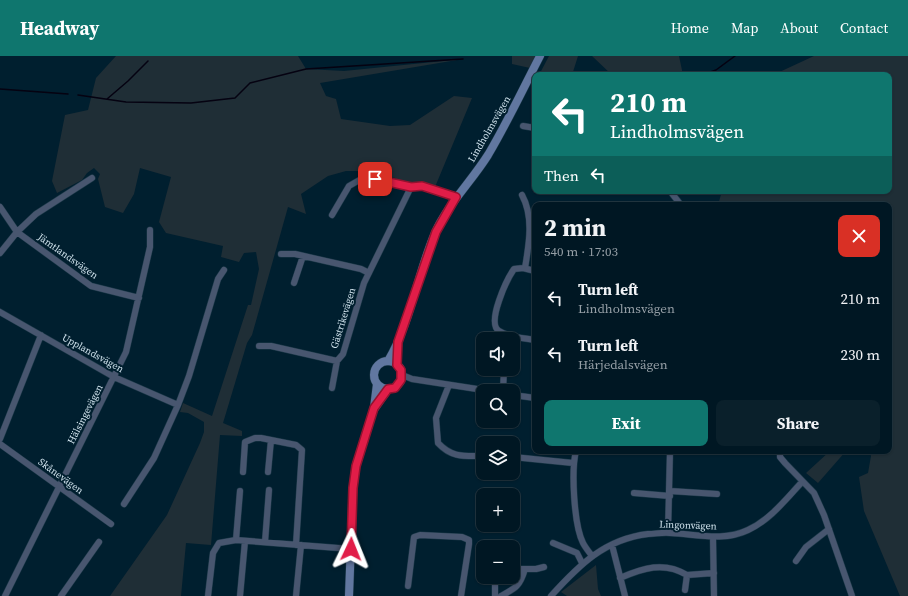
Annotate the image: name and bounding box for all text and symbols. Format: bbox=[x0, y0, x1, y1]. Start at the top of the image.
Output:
text: Headway bbox=[20, 15, 99, 41]
text: Home bbox=[671, 18, 709, 38]
text: Map bbox=[731, 18, 758, 38]
text: About bbox=[780, 18, 818, 38]
text: Contact bbox=[840, 18, 888, 38]
text: 210 m bbox=[610, 83, 687, 121]
icon: left bbox=[544, 88, 596, 140]
street label: Lindholmsvägen bbox=[465, 93, 513, 165]
text: Lindholmsvägen bbox=[610, 119, 744, 144]
pin bbox=[358, 162, 392, 196]
icon: left bbox=[587, 164, 609, 186]
text: Then bbox=[544, 165, 579, 186]
icon: arrive bbox=[364, 168, 386, 190]
text: 2 min bbox=[544, 211, 606, 244]
button: close bbox=[838, 215, 880, 257]
street label: Jämtlandsvägen bbox=[34, 230, 101, 282]
text: 540 m · 17:03 bbox=[544, 243, 618, 260]
text: Turn left bbox=[578, 279, 638, 300]
street label: Gästrikevägen bbox=[328, 286, 358, 350]
icon: left bbox=[544, 287, 566, 309]
text: 210 m bbox=[840, 288, 880, 309]
text: Lindholmsvägen bbox=[578, 300, 675, 317]
street label: Upplandsvägen bbox=[60, 331, 126, 375]
map controls bbox=[476, 332, 520, 584]
button: sound bbox=[476, 332, 520, 376]
text: Turn left bbox=[578, 335, 638, 356]
icon: left bbox=[544, 343, 566, 365]
text: 230 m bbox=[840, 344, 880, 365]
text: Härjedalsvägen bbox=[578, 356, 668, 373]
street label: Hälsingevägen bbox=[64, 382, 106, 446]
button: search bbox=[476, 384, 520, 428]
button: Exit bbox=[544, 400, 708, 446]
button: Share bbox=[716, 400, 880, 446]
button: layers bbox=[476, 436, 520, 480]
street label: Skånevägen bbox=[36, 455, 86, 497]
button: + bbox=[476, 488, 520, 532]
street label: Lingonvägen bbox=[659, 518, 717, 532]
position arrow bbox=[330, 528, 372, 570]
button: − bbox=[476, 540, 520, 584]

